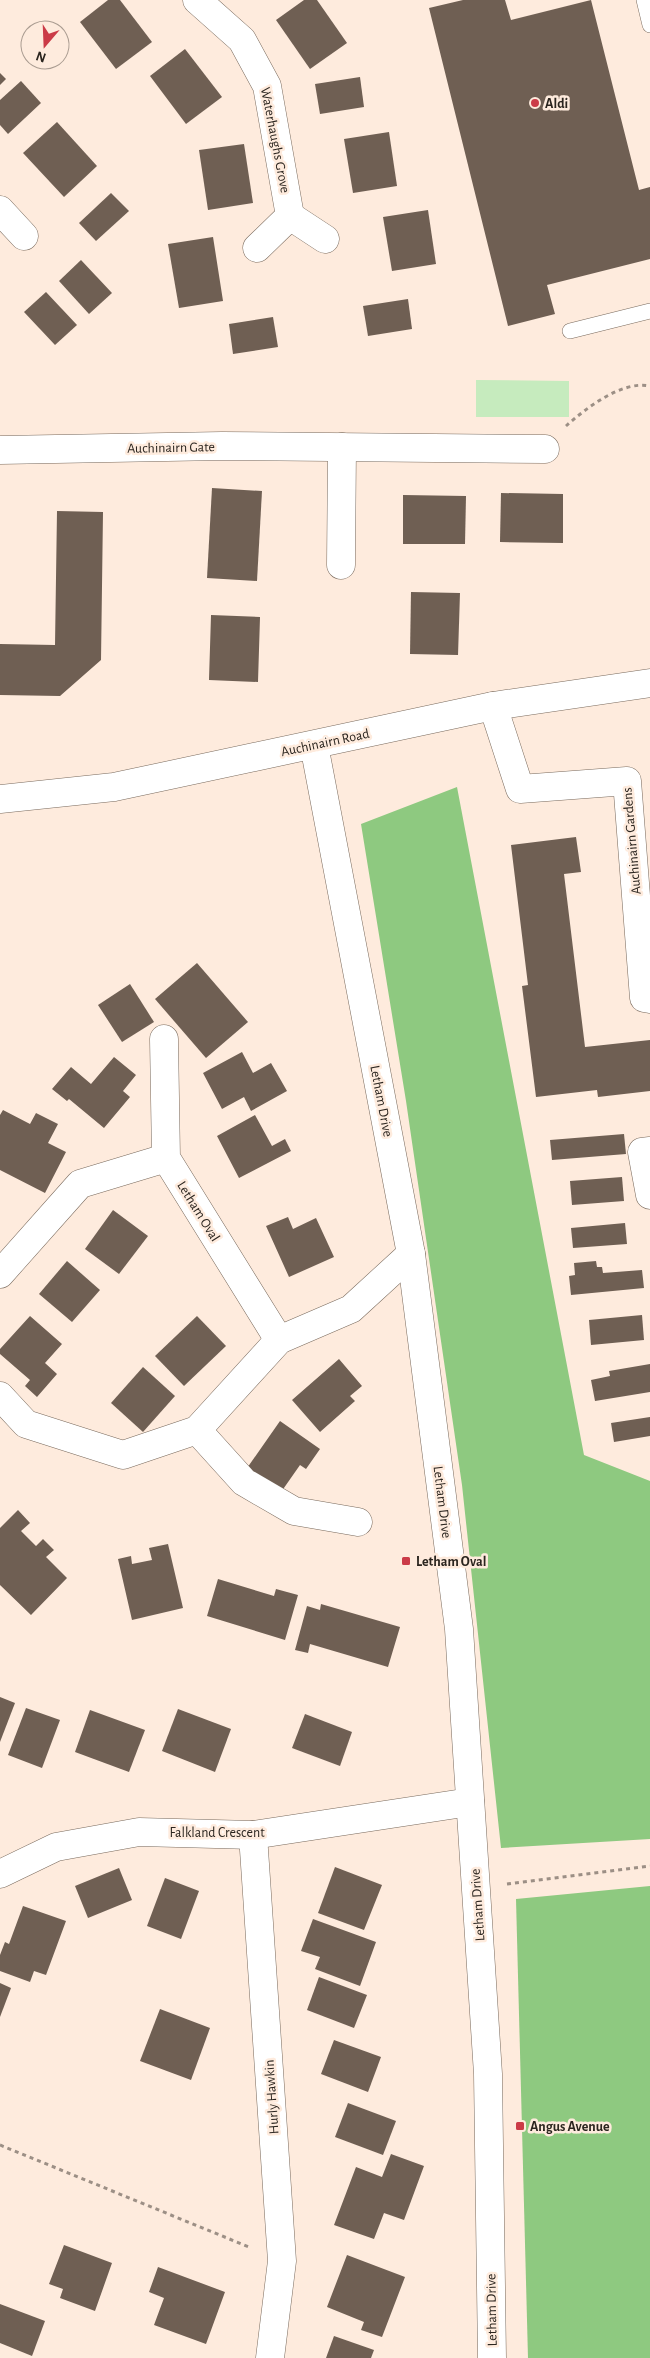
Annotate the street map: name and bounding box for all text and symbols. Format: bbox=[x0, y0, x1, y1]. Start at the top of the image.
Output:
north arrow bbox=[20, 20, 70, 70]
text: N bbox=[34, 48, 48, 65]
street label: Waterhaughs Grove bbox=[258, 86, 292, 194]
marker: Aldi bbox=[529, 97, 541, 109]
place label: Aldi bbox=[545, 97, 568, 111]
street label: Auchinairn Gate bbox=[127, 440, 215, 456]
street label: Auchinairn Road bbox=[280, 727, 371, 759]
street label: Auchinairn Gardens bbox=[620, 787, 644, 895]
street label: Letham Drive bbox=[367, 1064, 395, 1138]
street label: Letham Oval bbox=[174, 1179, 222, 1244]
street label: Letham Drive bbox=[431, 1465, 453, 1539]
marker: Letham Oval bbox=[400, 1555, 412, 1567]
place label: Letham Oval bbox=[416, 1555, 486, 1569]
street label: Falkland Crescent bbox=[169, 1826, 265, 1840]
street label: Letham Drive bbox=[468, 1868, 488, 1942]
street label: Hurly Hawkin bbox=[262, 2059, 282, 2135]
marker: Angus Avenue bbox=[514, 2120, 526, 2132]
place label: Angus Avenue bbox=[530, 2120, 610, 2134]
street label: Letham Drive bbox=[484, 2273, 500, 2346]

